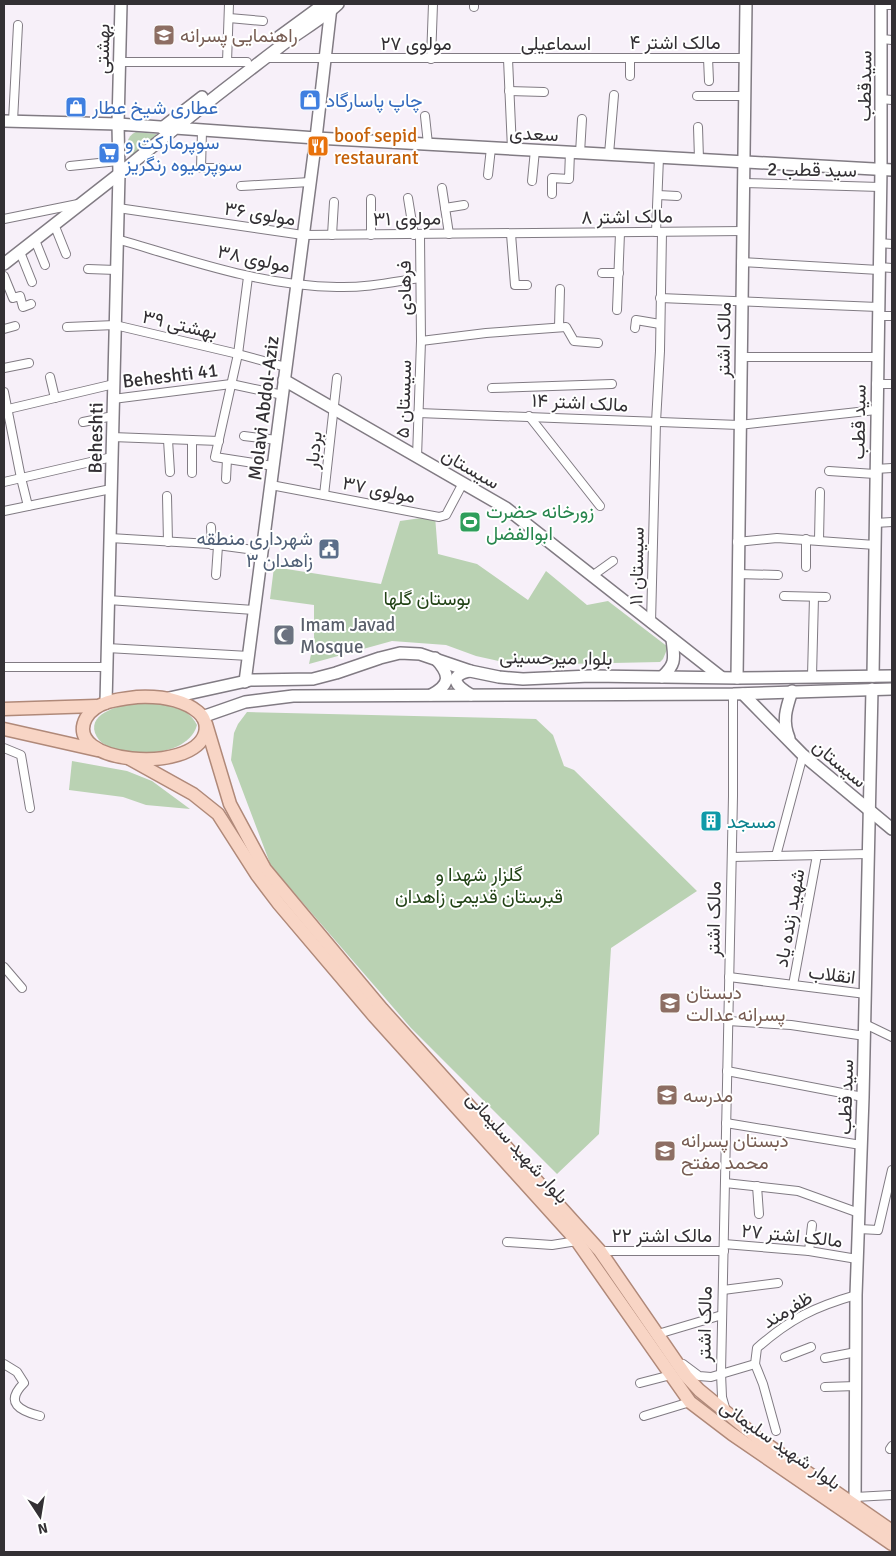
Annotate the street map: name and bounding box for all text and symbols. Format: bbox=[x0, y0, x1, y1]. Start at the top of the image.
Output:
school or university icon: راهنمایی پسرانه bbox=[152, 23, 176, 47]
street label: بهشتی bbox=[91, 24, 115, 74]
place label: راهنمایی پسرانه bbox=[180, 24, 298, 49]
street label: مالک اشتر ۴ bbox=[629, 31, 721, 55]
street label: مولوی ۲۷ bbox=[380, 32, 452, 56]
street label: اسماعیلی bbox=[521, 32, 591, 56]
street label: سیدقطب bbox=[852, 50, 878, 122]
shop icon: چاپ پاسارگاد bbox=[298, 88, 322, 112]
place label: چاپ پاسارگاد bbox=[326, 89, 423, 114]
shop icon: عطاری شیخ عطار bbox=[64, 95, 88, 119]
place label: عطاری شیخ عطار bbox=[91, 96, 218, 121]
street label: سعدی bbox=[509, 121, 559, 147]
place label: boof sepid restaurant bbox=[334, 124, 419, 170]
place label: سوپرمارکت و سوپرمیوه رنگریز bbox=[124, 131, 242, 178]
restaurant icon: boof sepid restaurant bbox=[306, 134, 330, 158]
supermarket icon: سوپرمارکت و سوپرمیوه رنگریز bbox=[97, 141, 121, 165]
street label: سید قطب 2 bbox=[767, 157, 857, 183]
street label: مولوی ۳۶ bbox=[222, 197, 297, 231]
street label: مالک اشتر ۸ bbox=[581, 204, 673, 230]
street label: مولوی ۳۱ bbox=[373, 206, 441, 232]
street label: مولوی ۳۸ bbox=[215, 240, 292, 278]
street label: فرهادی bbox=[393, 260, 417, 316]
street label: مالک اشتر bbox=[711, 302, 737, 379]
street label: بهشتی ۳۹ bbox=[140, 305, 220, 345]
street label: Molavi Abdol-Aziz bbox=[243, 335, 285, 482]
street label: Beheshti 41 bbox=[121, 358, 219, 394]
street label: سیستان ۵ bbox=[391, 359, 417, 439]
street label: سید قطب bbox=[846, 384, 872, 460]
street label: مالک اشتر ۱۴ bbox=[531, 388, 629, 418]
street label: Beheshti bbox=[83, 402, 109, 474]
street label: بردبار bbox=[300, 430, 328, 471]
street label: سیستان bbox=[437, 443, 504, 495]
street label: مولوی ۳۷ bbox=[340, 471, 417, 509]
place label: زورخانه حضرت ابوالفضل bbox=[486, 500, 594, 546]
sports icon: زورخانه حضرت ابوالفضل bbox=[458, 510, 482, 534]
place label: شهرداری منطقه ۳ زاهدان bbox=[196, 527, 313, 573]
street label: سیستان ۱۱ bbox=[624, 527, 650, 605]
public building icon: شهرداری منطقه ۳ زاهدان bbox=[317, 537, 341, 561]
park label: بوستان گلها bbox=[383, 587, 471, 611]
place label: Imam Javad Mosque bbox=[300, 613, 395, 659]
mosque icon: Imam Javad Mosque bbox=[272, 623, 296, 647]
street label: بلوار میرحسینی bbox=[499, 645, 613, 671]
street label: سیستان bbox=[808, 734, 871, 793]
building icon: مسجد bbox=[699, 809, 723, 833]
place label: مسجد bbox=[727, 810, 776, 834]
park label: گلزار شهدا و قبرستان قدیمی زاهدان bbox=[395, 863, 563, 909]
street label: شهید زنده یاد bbox=[770, 867, 810, 969]
street label: مالک اشتر bbox=[701, 881, 727, 958]
street label: انقلاب bbox=[807, 960, 857, 990]
place label: دبستان پسرانه عدالت bbox=[686, 981, 785, 1028]
school or university icon: دبستان پسرانه عدالت bbox=[658, 991, 682, 1015]
street label: سید قطب bbox=[833, 1059, 859, 1135]
school or university icon: مدرسه bbox=[655, 1083, 679, 1107]
place label: مدرسه bbox=[683, 1084, 733, 1108]
street label: بلوار شهید سلیمانی bbox=[461, 1087, 574, 1209]
place label: دبستان پسرانه محمد مفتح bbox=[681, 1129, 789, 1176]
school or university icon: دبستان پسرانه محمد مفتح bbox=[653, 1139, 677, 1163]
street label: مالک اشتر ۲۷ bbox=[740, 1219, 844, 1253]
street label: مالک اشتر ۲۲ bbox=[612, 1224, 712, 1248]
street label: مالک اشتر bbox=[692, 1286, 718, 1363]
street label: ظفرمند bbox=[758, 1286, 817, 1334]
street label: بلوار شهید سلیمانی bbox=[715, 1394, 846, 1495]
north arrow bbox=[15, 1491, 65, 1541]
text: N bbox=[36, 1519, 49, 1538]

